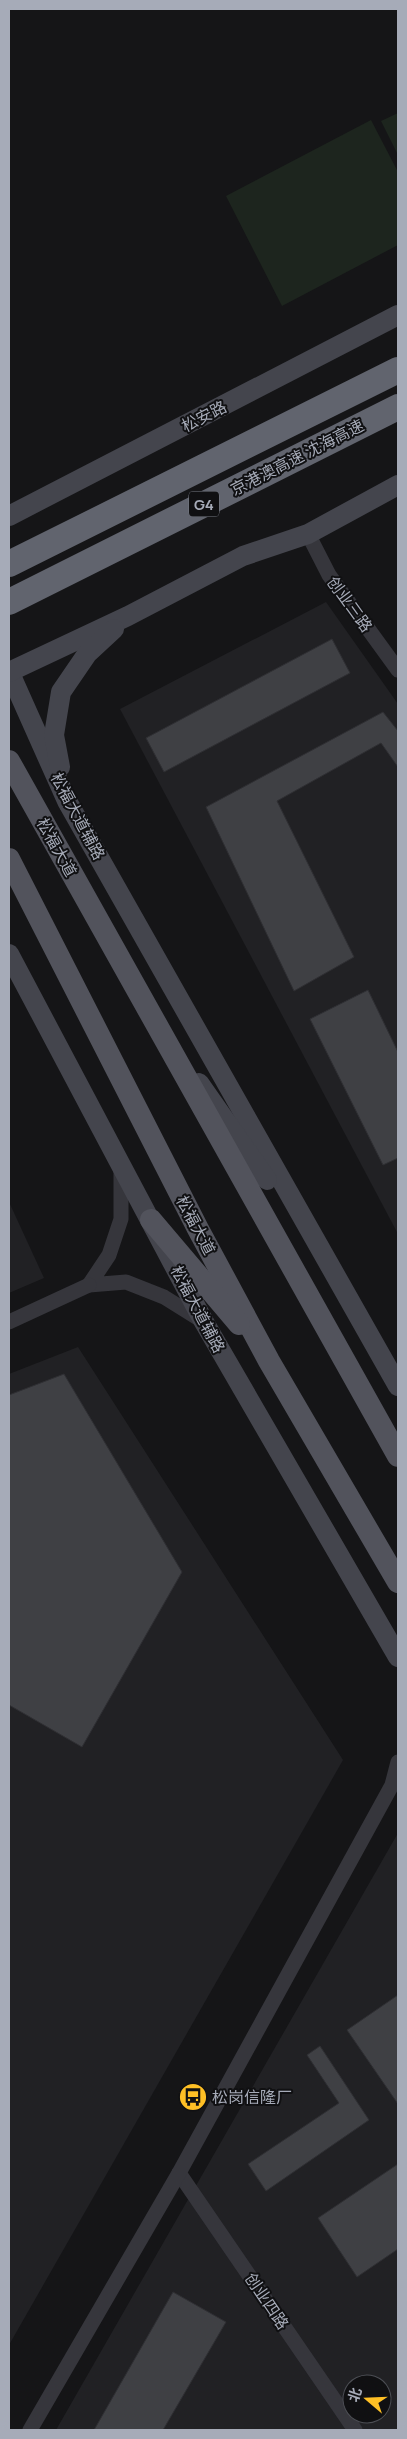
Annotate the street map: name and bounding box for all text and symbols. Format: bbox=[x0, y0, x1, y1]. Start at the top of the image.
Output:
street label: 松安路 bbox=[178, 395, 230, 437]
street label: 京港澳高速 沈海高速 bbox=[226, 414, 368, 500]
road number: G4 bbox=[189, 492, 219, 516]
street label: 创业三路 bbox=[322, 572, 378, 636]
street label: 松福大道辅路 bbox=[47, 769, 109, 863]
street label: 松福大道 bbox=[33, 814, 81, 880]
street label: 松福大道 bbox=[171, 1192, 221, 1258]
street label: 松福大道辅路 bbox=[166, 1261, 230, 1357]
bus stop icon: 松岗信隆厂 bbox=[178, 2082, 208, 2112]
place label: 松岗信隆厂 bbox=[212, 2086, 292, 2108]
street label: 创业四路 bbox=[240, 2268, 294, 2334]
north arrow bbox=[342, 2374, 392, 2424]
text: 北 bbox=[343, 2385, 365, 2404]

